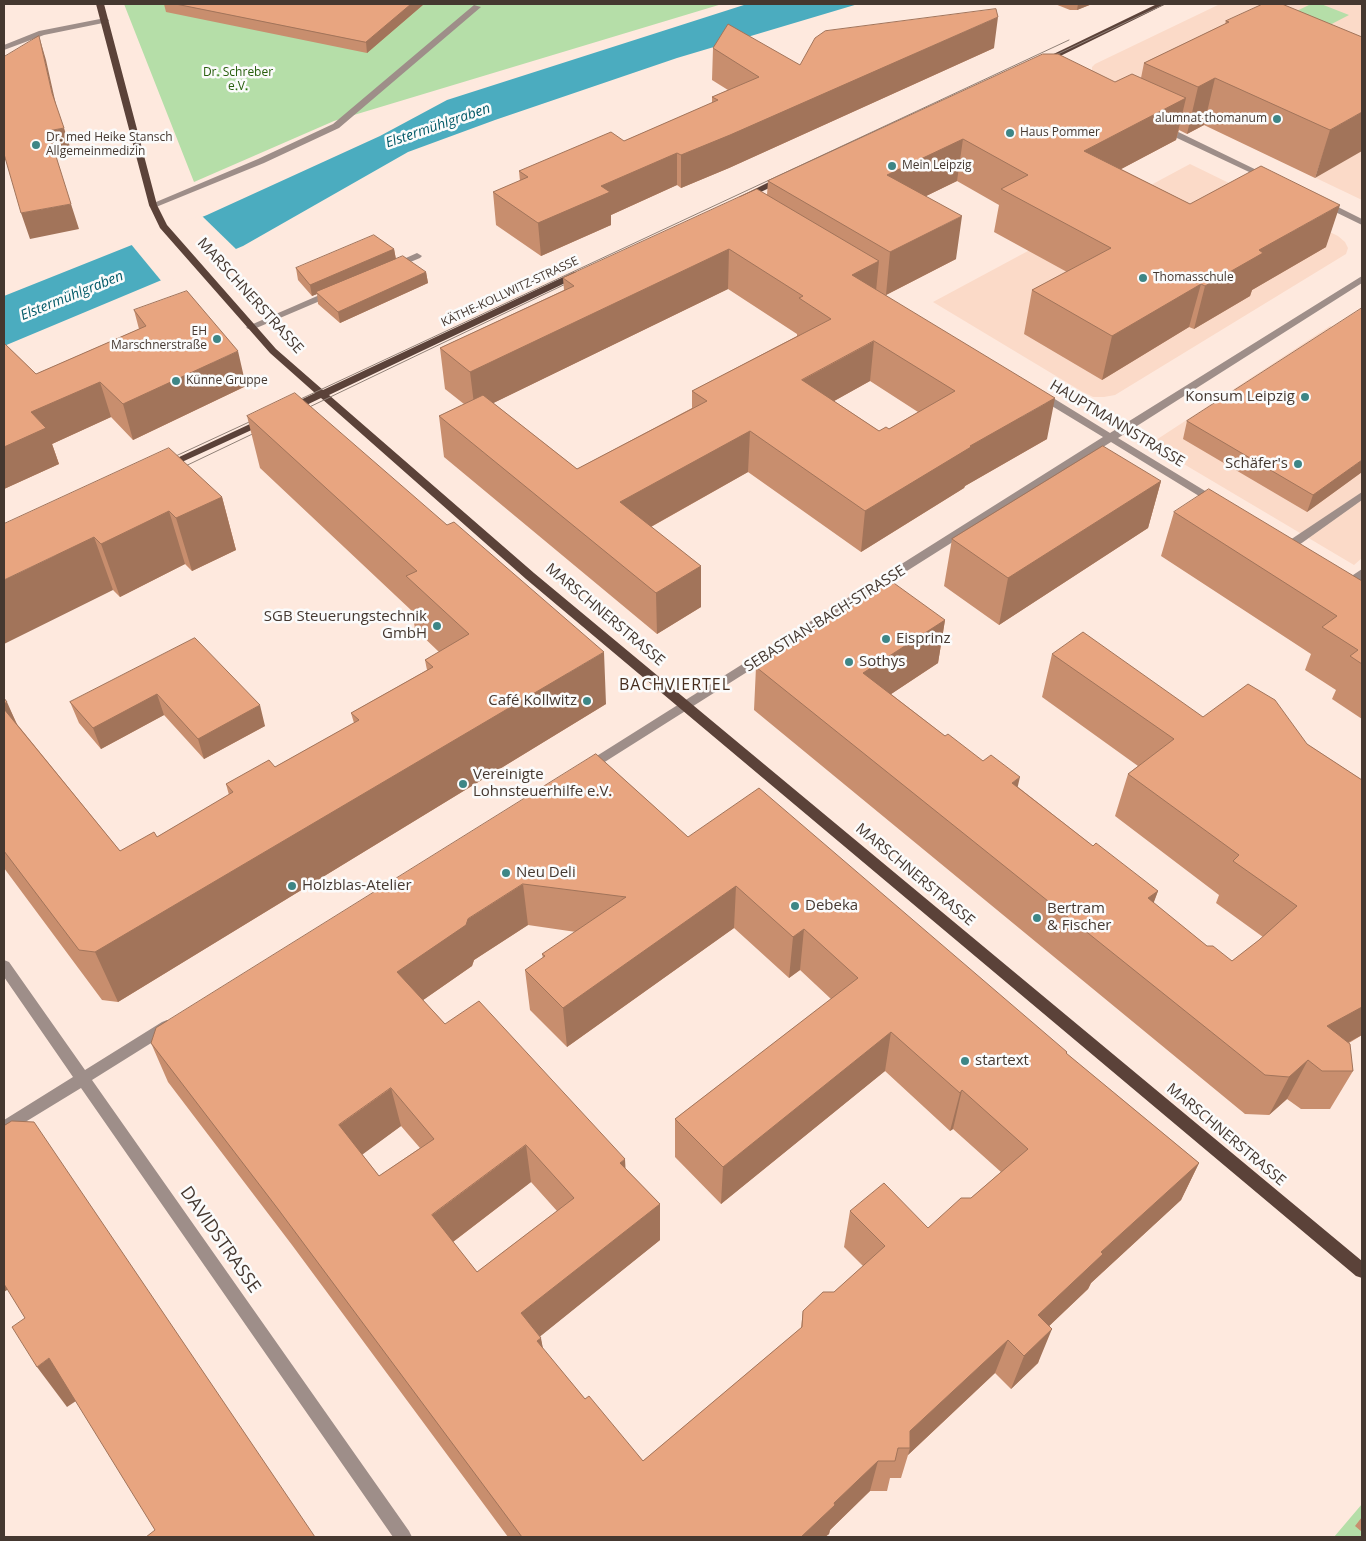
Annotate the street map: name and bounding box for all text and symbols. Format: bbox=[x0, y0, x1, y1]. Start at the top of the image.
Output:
park label: Dr. Schreber e.V. bbox=[203, 66, 273, 94]
water label: Elstermühlgraben bbox=[383, 100, 493, 152]
place label: alumnat thomanum bbox=[1155, 112, 1267, 126]
marker: alumnat thomanum bbox=[1271, 113, 1283, 125]
place label: Haus Pommer bbox=[1020, 126, 1100, 140]
marker: Haus Pommer bbox=[1004, 127, 1016, 139]
place label: Dr. med Heike Stansch Allgemeinmedizin bbox=[46, 131, 173, 159]
marker: Dr. med Heike Stansch Allgemeinmedizin bbox=[30, 139, 42, 151]
place label: Mein Leipzig bbox=[902, 159, 972, 173]
marker: Mein Leipzig bbox=[886, 160, 898, 172]
street label: MARSCHNERSTRASSE bbox=[193, 234, 307, 358]
street label: KÄTHE-KOLLWITZ-STRASSE bbox=[439, 254, 581, 330]
water label: Elstermühlgraben bbox=[18, 268, 126, 324]
place label: Thomasschule bbox=[1153, 271, 1234, 285]
marker: Thomasschule bbox=[1137, 272, 1149, 284]
place label: EH Marschnerstraße bbox=[111, 325, 207, 353]
marker: EH Marschnerstraße bbox=[211, 333, 223, 345]
place label: Künne Gruppe bbox=[186, 374, 268, 388]
marker: Künne Gruppe bbox=[170, 375, 182, 387]
street label: HAUPTMANNSTRASSE bbox=[1046, 377, 1188, 471]
place label: Konsum Leipzig bbox=[1185, 388, 1295, 406]
marker: Konsum Leipzig bbox=[1299, 391, 1311, 403]
place label: Schäfer's bbox=[1225, 455, 1288, 473]
marker: Schäfer's bbox=[1292, 458, 1304, 470]
street label: MARSCHNERSTRASSE bbox=[542, 560, 668, 670]
street label: SEBASTIAN-BACH-STRASSE bbox=[741, 562, 909, 676]
place label: SGB Steuerungstechnik GmbH bbox=[264, 608, 427, 643]
marker: SGB Steuerungstechnik GmbH bbox=[431, 620, 443, 632]
place label: Eisprinz bbox=[896, 630, 951, 648]
marker: Eisprinz bbox=[880, 633, 892, 645]
place label: Sothys bbox=[859, 653, 905, 671]
marker: Sothys bbox=[843, 656, 855, 668]
district label: BACHVIERTEL bbox=[618, 675, 732, 695]
place label: Café Kollwitz bbox=[488, 692, 577, 710]
marker: Café Kollwitz bbox=[581, 695, 593, 707]
place label: Vereinigte Lohnsteuerhilfe e.V. bbox=[473, 766, 612, 801]
marker: Vereinigte Lohnsteuerhilfe e.V. bbox=[457, 778, 469, 790]
street label: MARSCHNERSTRASSE bbox=[852, 820, 978, 930]
place label: Neu Deli bbox=[516, 864, 576, 882]
marker: Neu Deli bbox=[500, 867, 512, 879]
place label: Holzblas-Atelier bbox=[302, 877, 412, 895]
marker: Holzblas-Atelier bbox=[286, 880, 298, 892]
place label: Debeka bbox=[805, 897, 858, 915]
marker: Debeka bbox=[789, 900, 801, 912]
place label: Bertram & Fischer bbox=[1047, 900, 1111, 935]
marker: Bertram & Fischer bbox=[1031, 912, 1043, 924]
place label: startext bbox=[975, 1052, 1029, 1070]
marker: startext bbox=[959, 1055, 971, 1067]
street label: MARSCHNERSTRASSE bbox=[1163, 1080, 1289, 1190]
street label: DAVIDSTRASSE bbox=[175, 1182, 265, 1298]

